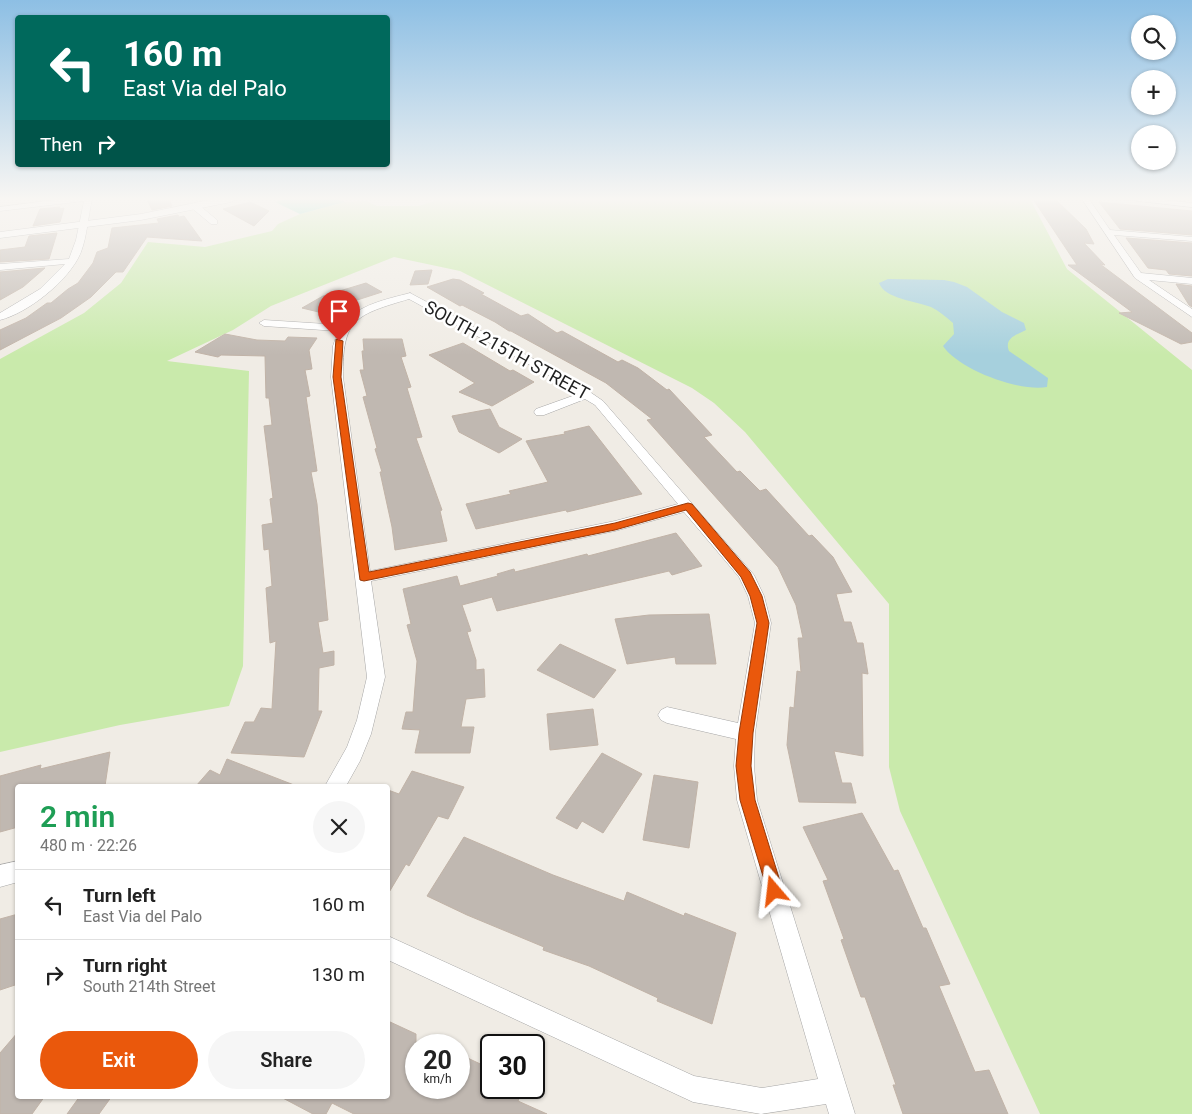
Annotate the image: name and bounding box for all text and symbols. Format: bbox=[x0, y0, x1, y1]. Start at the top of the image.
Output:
map controls bbox=[1131, 15, 1176, 170]
button: search bbox=[1131, 15, 1176, 60]
text: 160 m bbox=[123, 34, 222, 75]
icon: left bbox=[40, 35, 105, 100]
button: + bbox=[1131, 70, 1176, 115]
text: East Via del Palo bbox=[123, 76, 287, 101]
button: − bbox=[1131, 125, 1176, 170]
icon: right bbox=[92, 130, 120, 158]
text: Then bbox=[40, 133, 82, 156]
pin bbox=[318, 290, 360, 341]
street label: SOUTH 215TH STREET bbox=[421, 296, 593, 404]
icon: arrive bbox=[325, 297, 353, 325]
text: 2 min bbox=[40, 799, 115, 834]
button: close bbox=[313, 801, 365, 853]
text: 480 m · 22:26 bbox=[40, 836, 137, 855]
position arrow bbox=[747, 864, 799, 916]
text: Turn left bbox=[83, 884, 156, 907]
icon: left bbox=[40, 891, 68, 919]
text: 160 m bbox=[312, 893, 365, 916]
text: East Via del Palo bbox=[83, 907, 202, 926]
text: Turn right bbox=[83, 954, 167, 977]
icon: right bbox=[40, 961, 68, 989]
text: 130 m bbox=[312, 963, 365, 986]
text: South 214th Street bbox=[83, 977, 216, 996]
button: Exit bbox=[40, 1031, 198, 1089]
button: Share bbox=[208, 1031, 365, 1089]
speed limit sign: 30 bbox=[480, 1034, 545, 1099]
text: 20 bbox=[423, 1046, 452, 1075]
text: km/h bbox=[423, 1072, 452, 1086]

